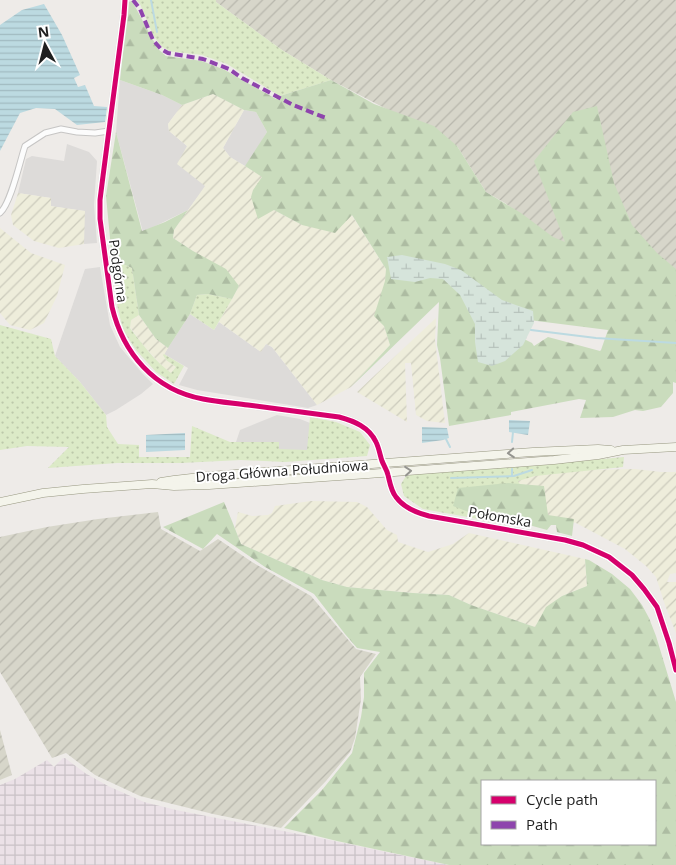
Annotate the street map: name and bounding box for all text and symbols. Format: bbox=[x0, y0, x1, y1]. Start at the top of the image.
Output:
north arrow bbox=[20, 20, 70, 70]
text: N bbox=[37, 21, 50, 42]
street label: Podgórna bbox=[105, 238, 132, 304]
one-way arrow bbox=[507, 448, 515, 459]
street label: Droga Główna Południowa bbox=[195, 455, 369, 486]
one-way arrow bbox=[404, 465, 412, 476]
street label: Połomska bbox=[467, 502, 533, 531]
legend bbox=[481, 780, 656, 845]
text: Cycle path bbox=[526, 789, 598, 809]
text: Path bbox=[526, 814, 558, 834]

